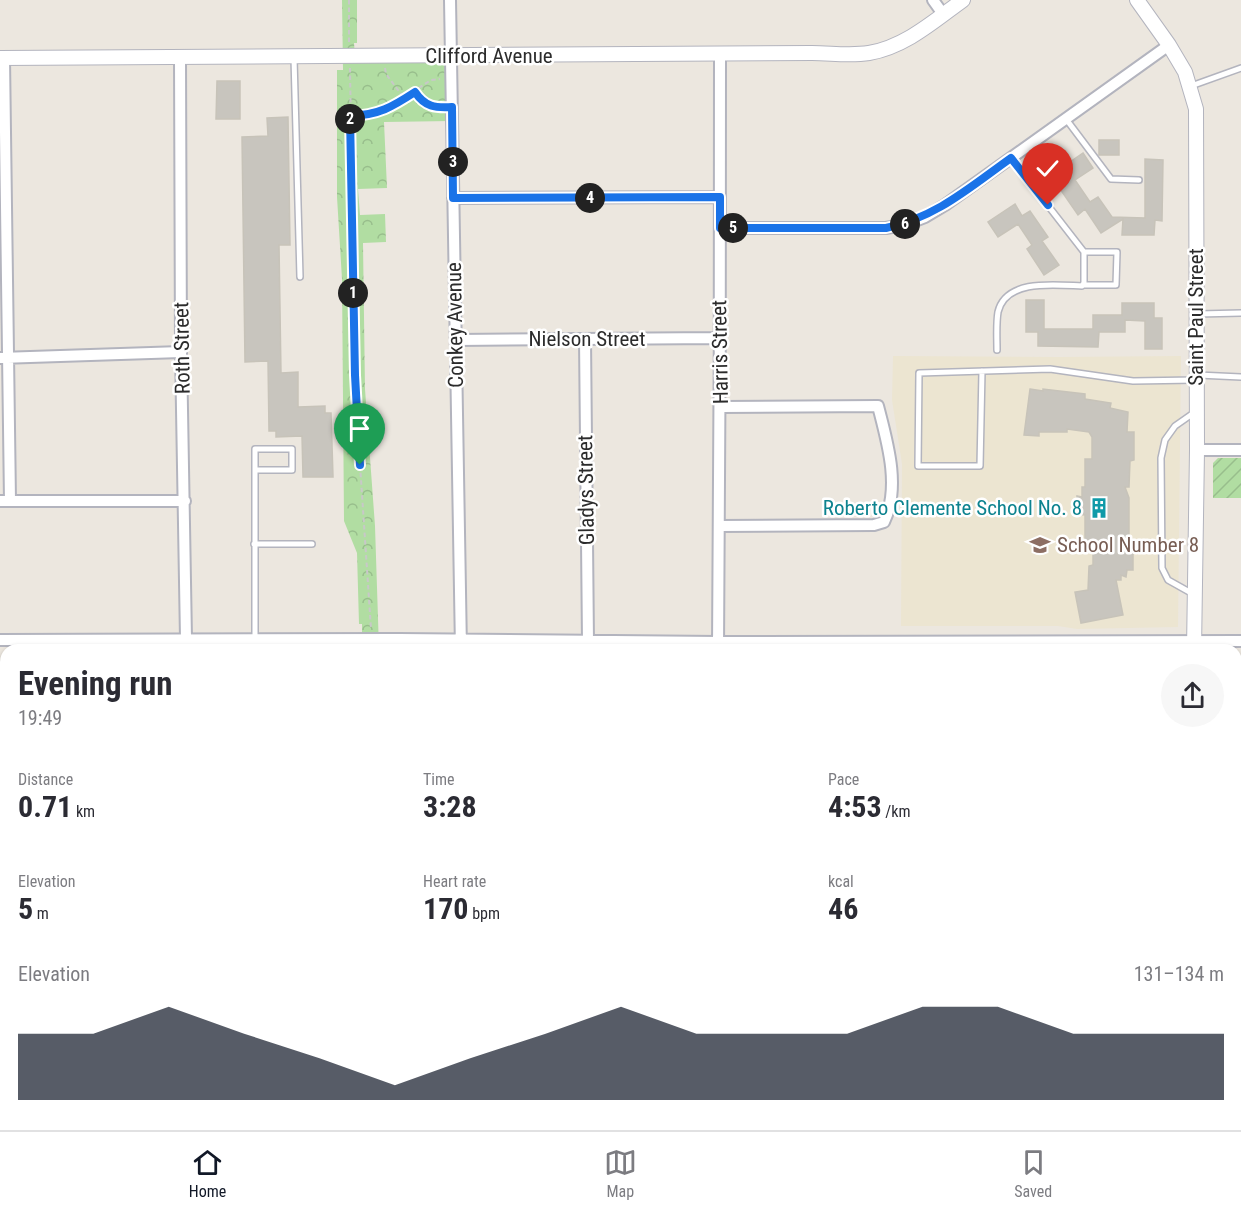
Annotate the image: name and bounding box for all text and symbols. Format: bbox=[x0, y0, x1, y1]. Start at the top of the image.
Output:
street label: Clifford Avenue bbox=[425, 44, 553, 68]
pin: 2 bbox=[335, 104, 365, 134]
text: 2 bbox=[346, 109, 354, 128]
pin bbox=[1022, 143, 1073, 205]
pin: 3 bbox=[438, 147, 468, 177]
text: 3 bbox=[449, 152, 457, 171]
icon: check bbox=[1031, 152, 1064, 185]
pin: 4 bbox=[575, 183, 605, 213]
text: 4 bbox=[586, 188, 594, 207]
pin: 6 bbox=[890, 209, 920, 239]
pin: 5 bbox=[718, 213, 748, 243]
text: 6 bbox=[901, 214, 909, 233]
text: 5 bbox=[729, 218, 737, 237]
street label: Saint Paul Street bbox=[1184, 248, 1208, 386]
street label: Conkey Avenue bbox=[442, 262, 468, 388]
pin: 1 bbox=[338, 278, 368, 308]
text: 1 bbox=[349, 283, 357, 302]
street label: Harris Street bbox=[707, 300, 733, 404]
street label: Roth Street bbox=[169, 302, 195, 394]
street label: Nielson Street bbox=[529, 327, 645, 351]
pin bbox=[334, 403, 385, 465]
icon: arrive bbox=[343, 412, 376, 445]
street label: Gladys Street bbox=[573, 435, 599, 545]
place label: Roberto Clemente School No. 8 bbox=[823, 496, 1082, 520]
building icon: Roberto Clemente School No. 8 bbox=[1087, 496, 1111, 520]
school or university icon: School Number 8 bbox=[1028, 533, 1052, 557]
place label: School Number 8 bbox=[1057, 533, 1199, 557]
text: Evening run bbox=[18, 664, 173, 703]
button: share bbox=[1161, 664, 1224, 727]
text: 19:49 bbox=[18, 706, 62, 730]
text: Distance bbox=[18, 770, 73, 789]
text: Time bbox=[423, 770, 455, 789]
text: Pace bbox=[828, 770, 859, 789]
text: 0.71 bbox=[18, 789, 72, 824]
text: 3:28 bbox=[423, 789, 477, 824]
text: 4:53 bbox=[828, 789, 882, 824]
text: km bbox=[72, 802, 95, 821]
text: /km bbox=[882, 802, 911, 821]
text: Elevation bbox=[18, 872, 76, 891]
text: Heart rate bbox=[423, 872, 486, 891]
text: kcal bbox=[828, 872, 854, 891]
text: 5 bbox=[18, 891, 33, 926]
text: 170 bbox=[423, 891, 468, 926]
text: 46 bbox=[828, 891, 858, 926]
text: m bbox=[33, 904, 49, 923]
text: bpm bbox=[468, 904, 500, 923]
text: Elevation bbox=[18, 962, 90, 986]
text: 131–134 m bbox=[1134, 962, 1224, 986]
tab: Home bbox=[189, 1146, 226, 1201]
tab: Map bbox=[604, 1146, 637, 1201]
tab: Saved bbox=[1014, 1146, 1052, 1201]

